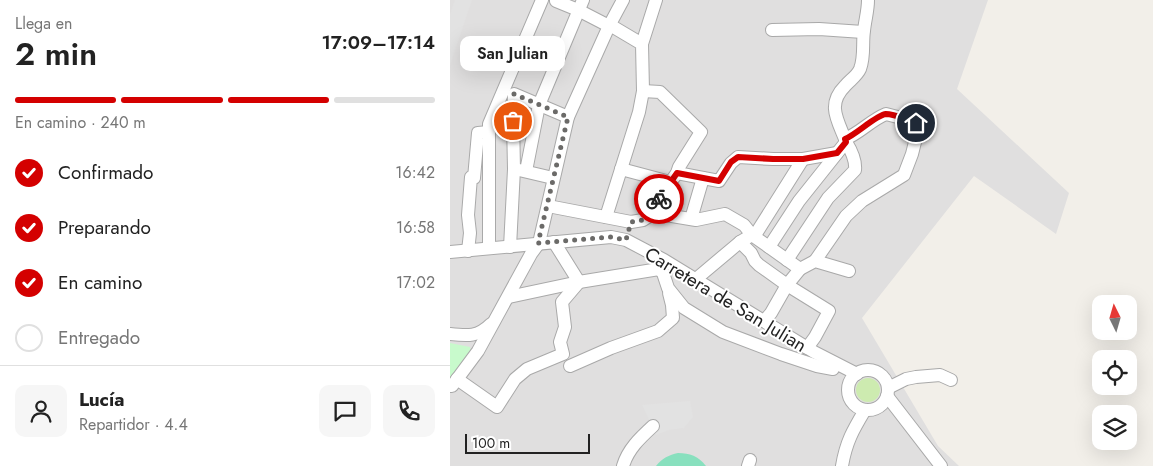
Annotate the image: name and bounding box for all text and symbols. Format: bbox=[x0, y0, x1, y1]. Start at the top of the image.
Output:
text: Llega en bbox=[15, 12, 72, 35]
text: 17:09–17:14 bbox=[321, 29, 435, 56]
text: 2 min bbox=[15, 31, 97, 77]
callout: San Julian bbox=[460, 36, 566, 71]
text: San Julian bbox=[477, 42, 548, 65]
pin bbox=[492, 100, 534, 142]
pin bbox=[895, 102, 937, 144]
icon: bag bbox=[499, 107, 527, 135]
icon: home bbox=[902, 109, 930, 137]
text: En camino · 240 m bbox=[15, 111, 146, 134]
icon: check bbox=[15, 159, 43, 187]
text: Confirmado bbox=[58, 159, 153, 186]
text: 16:42 bbox=[395, 161, 435, 184]
courier bbox=[634, 174, 684, 224]
icon: bike bbox=[645, 185, 673, 213]
icon: check bbox=[15, 214, 43, 242]
text: Preparando bbox=[58, 214, 151, 241]
text: 16:58 bbox=[396, 216, 435, 239]
street label: Carretera de San Julian bbox=[640, 240, 812, 359]
icon: check bbox=[15, 269, 43, 297]
text: En camino bbox=[58, 269, 142, 296]
text: 17:02 bbox=[396, 271, 435, 294]
north arrow bbox=[1092, 295, 1138, 340]
map controls bbox=[1092, 295, 1137, 450]
text: Entregado bbox=[58, 324, 140, 351]
button: locate bbox=[1092, 350, 1137, 395]
button: person bbox=[15, 385, 67, 437]
button: chat bbox=[319, 385, 371, 437]
button: phone bbox=[383, 385, 435, 437]
text: Lucía bbox=[79, 386, 124, 413]
button: layers bbox=[1092, 405, 1137, 450]
text: Repartidor · 4.4 bbox=[79, 413, 188, 436]
scale bar bbox=[465, 431, 590, 454]
text: 100 m bbox=[472, 433, 510, 453]

